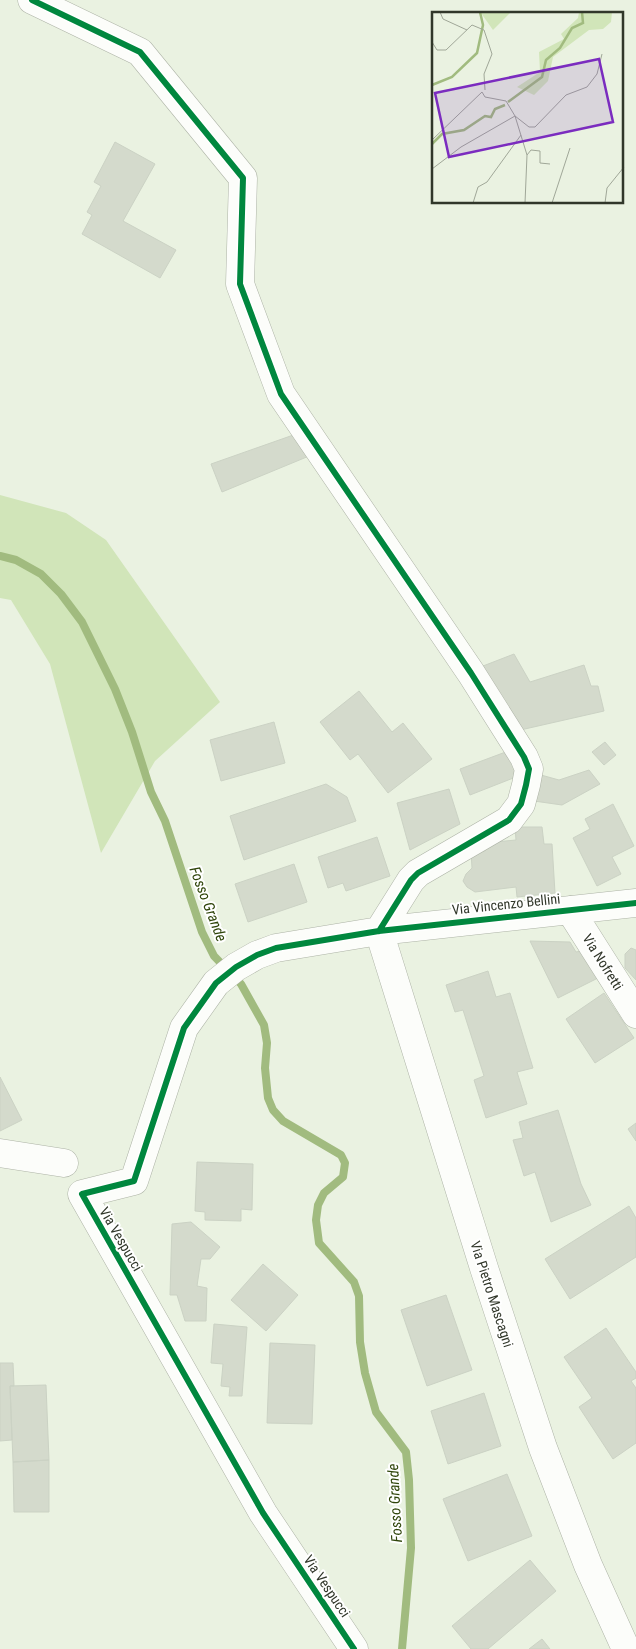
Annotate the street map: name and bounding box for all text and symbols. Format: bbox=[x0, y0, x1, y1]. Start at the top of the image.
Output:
inset map bbox=[432, 12, 624, 204]
water label: Fosso Grande bbox=[185, 864, 231, 944]
street label: Via Vincenzo Bellini bbox=[451, 890, 561, 918]
street label: Via Nofretti bbox=[579, 931, 627, 993]
street label: Via Vespucci bbox=[96, 1204, 146, 1274]
street label: Via Pietro Mascagni bbox=[467, 1239, 517, 1349]
water label: Fosso Grande bbox=[384, 1463, 406, 1543]
street label: Via Vespucci bbox=[300, 1552, 354, 1620]

